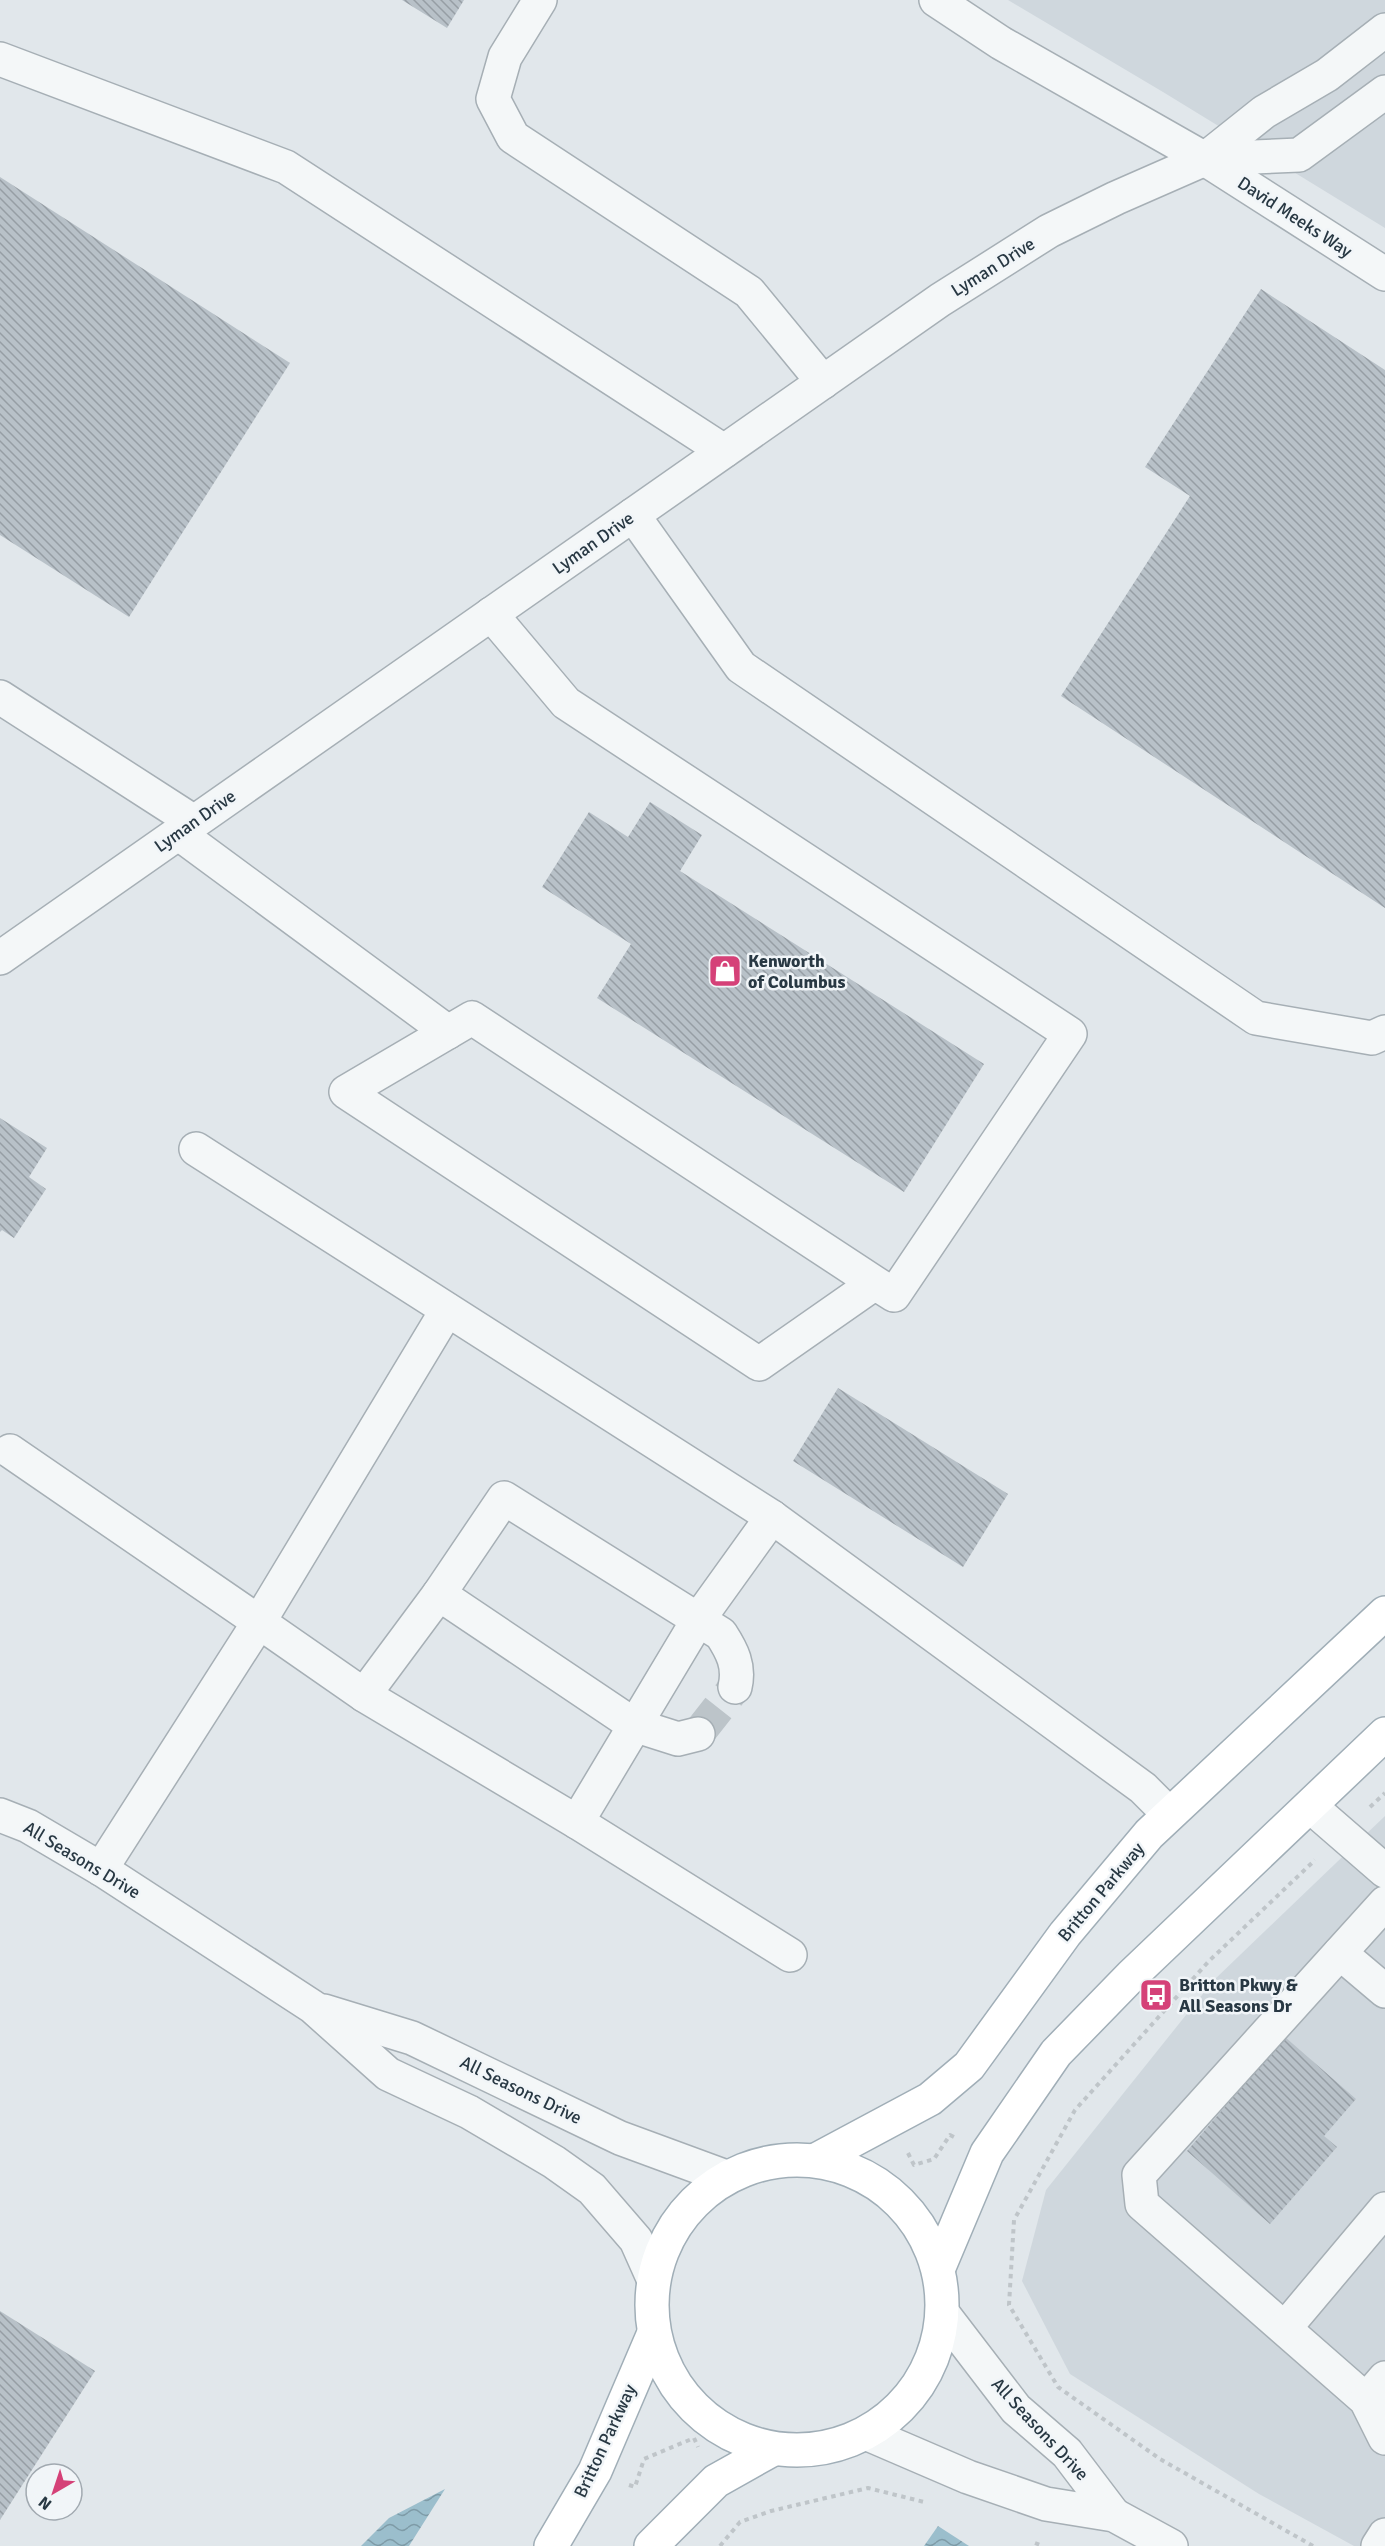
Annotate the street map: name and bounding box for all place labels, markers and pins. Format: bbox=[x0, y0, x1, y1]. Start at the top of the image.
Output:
place label: Kenworth of Columbus bbox=[748, 950, 845, 993]
shop icon: Kenworth of Columbus bbox=[707, 953, 743, 989]
place label: Britton Pkwy & All Seasons Dr bbox=[1179, 1974, 1298, 2017]
bus stop icon: Britton Pkwy & All Seasons Dr bbox=[1138, 1977, 1174, 2013]

